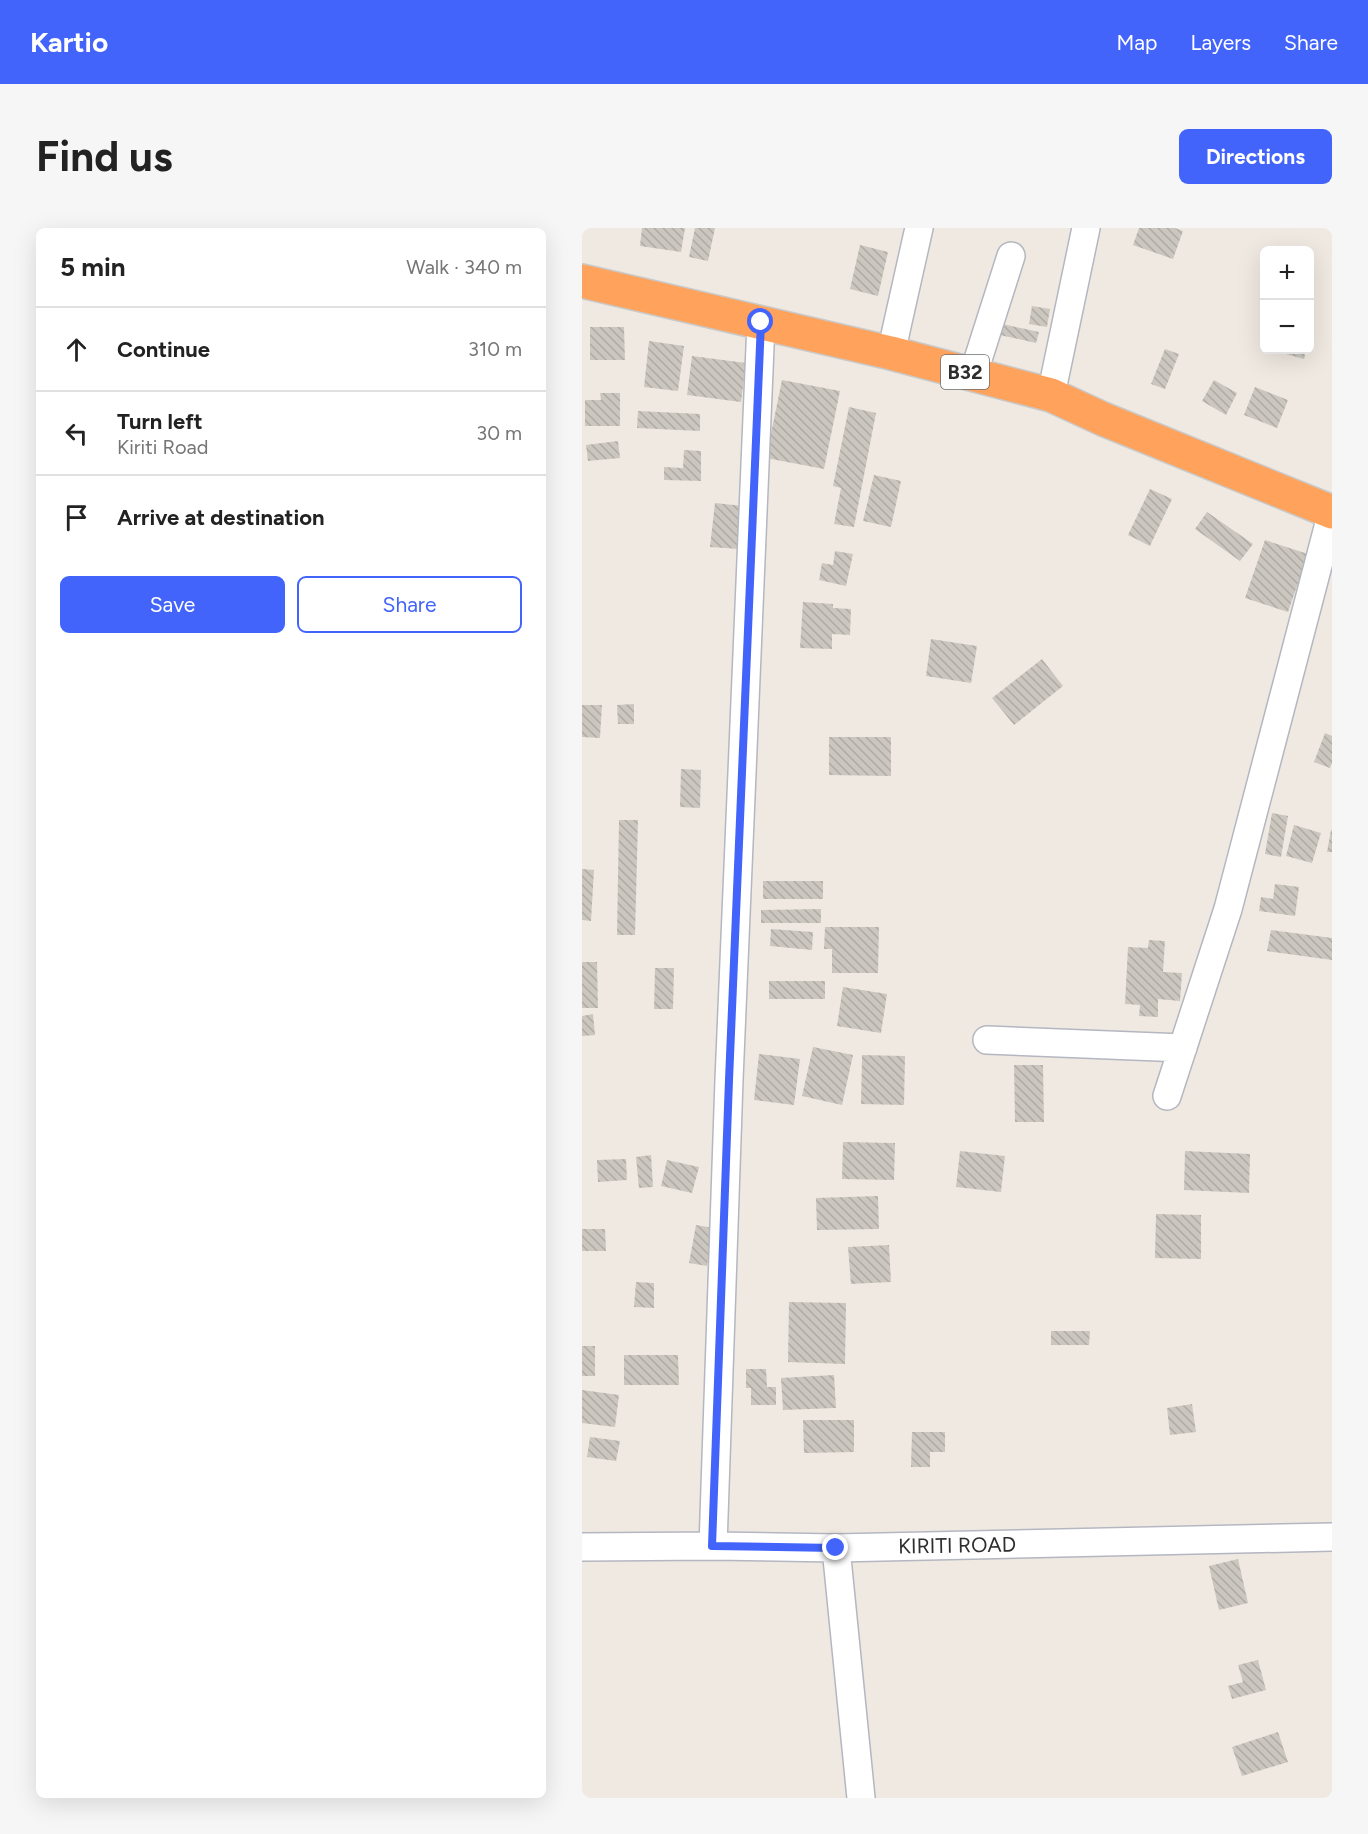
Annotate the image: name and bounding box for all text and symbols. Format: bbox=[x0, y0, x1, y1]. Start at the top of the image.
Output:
text: Kartio bbox=[30, 25, 108, 59]
text: Map bbox=[1117, 30, 1157, 55]
text: Layers bbox=[1190, 30, 1251, 55]
text: Share bbox=[1284, 30, 1338, 55]
button: Directions bbox=[1179, 129, 1332, 184]
text: Find us bbox=[36, 131, 173, 182]
map controls bbox=[1260, 246, 1314, 354]
button: + bbox=[1260, 246, 1314, 300]
text: 5 min bbox=[60, 251, 126, 283]
text: Walk · 340 m bbox=[406, 255, 522, 279]
button: − bbox=[1260, 300, 1314, 354]
route start bbox=[747, 308, 773, 334]
icon: ahead bbox=[60, 333, 93, 366]
text: Continue bbox=[117, 336, 210, 363]
text: 310 m bbox=[468, 337, 522, 361]
road number: B32 bbox=[941, 355, 989, 389]
text: Turn left bbox=[117, 408, 203, 435]
icon: left bbox=[60, 417, 93, 450]
text: 30 m bbox=[476, 421, 522, 445]
text: Kiriti Road bbox=[117, 435, 208, 459]
icon: arrive bbox=[60, 501, 93, 534]
text: Arrive at destination bbox=[117, 504, 325, 531]
button: Save bbox=[60, 576, 285, 633]
button: Share bbox=[297, 576, 522, 633]
street label: KIRITI ROAD bbox=[898, 1531, 1016, 1559]
route end bbox=[822, 1534, 848, 1560]

